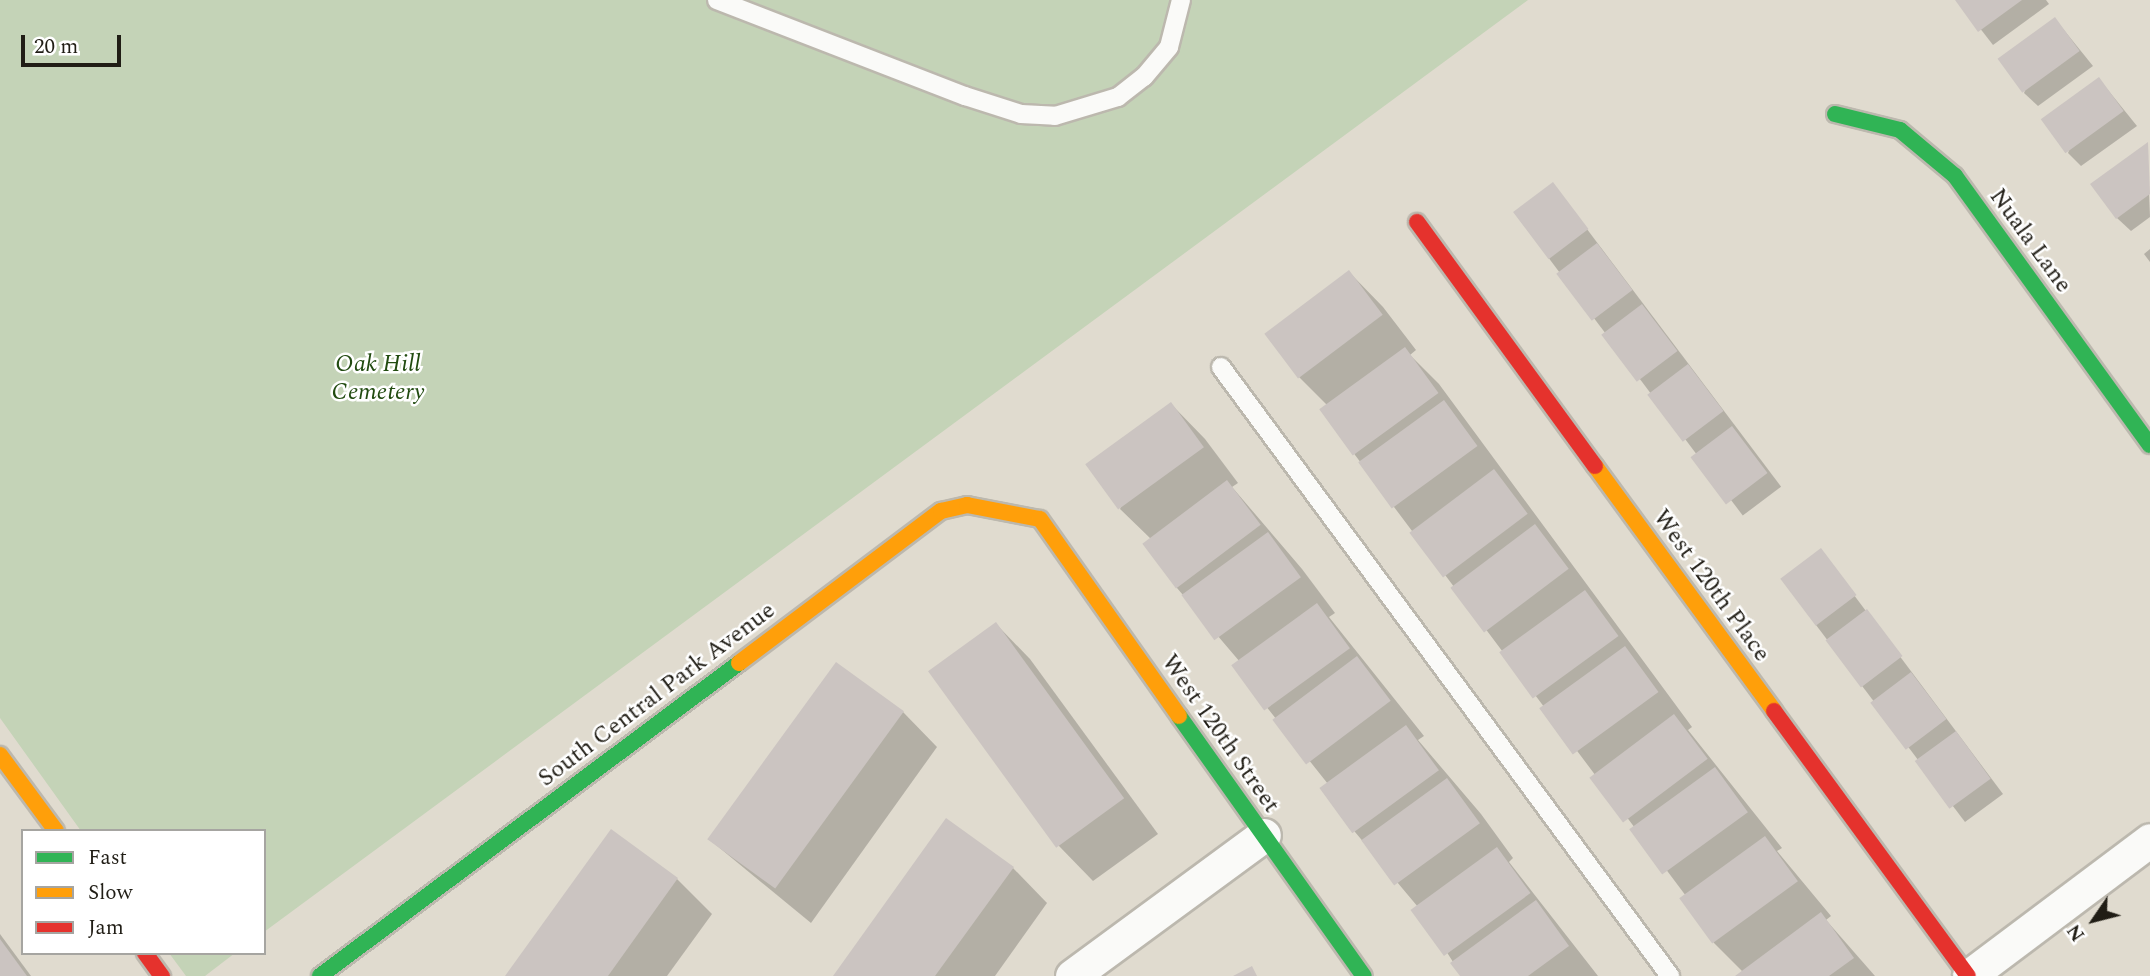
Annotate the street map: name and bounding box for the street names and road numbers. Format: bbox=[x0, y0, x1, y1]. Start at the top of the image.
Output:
street label: Nuala Lane bbox=[1983, 183, 2077, 299]
street label: West 120th Place bbox=[1646, 504, 1776, 668]
street label: South Central Park Avenue bbox=[533, 597, 781, 793]
street label: West 120th Street bbox=[1155, 649, 1285, 819]

